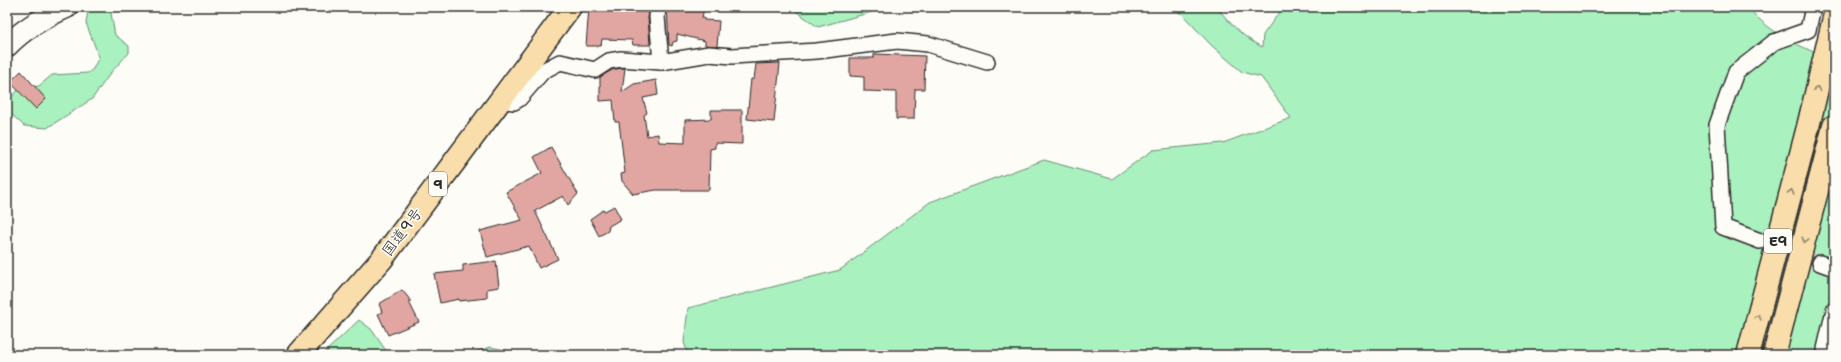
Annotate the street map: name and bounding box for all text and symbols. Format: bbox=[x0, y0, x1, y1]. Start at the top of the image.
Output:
one-way arrow bbox=[1812, 86, 1821, 93]
road number: 9 bbox=[429, 172, 447, 196]
one-way arrow bbox=[1786, 188, 1795, 195]
street label: 国道9号 bbox=[377, 204, 427, 260]
road number: E9 bbox=[1764, 229, 1792, 253]
one-way arrow bbox=[1801, 237, 1809, 243]
one-way arrow bbox=[1753, 314, 1762, 321]

